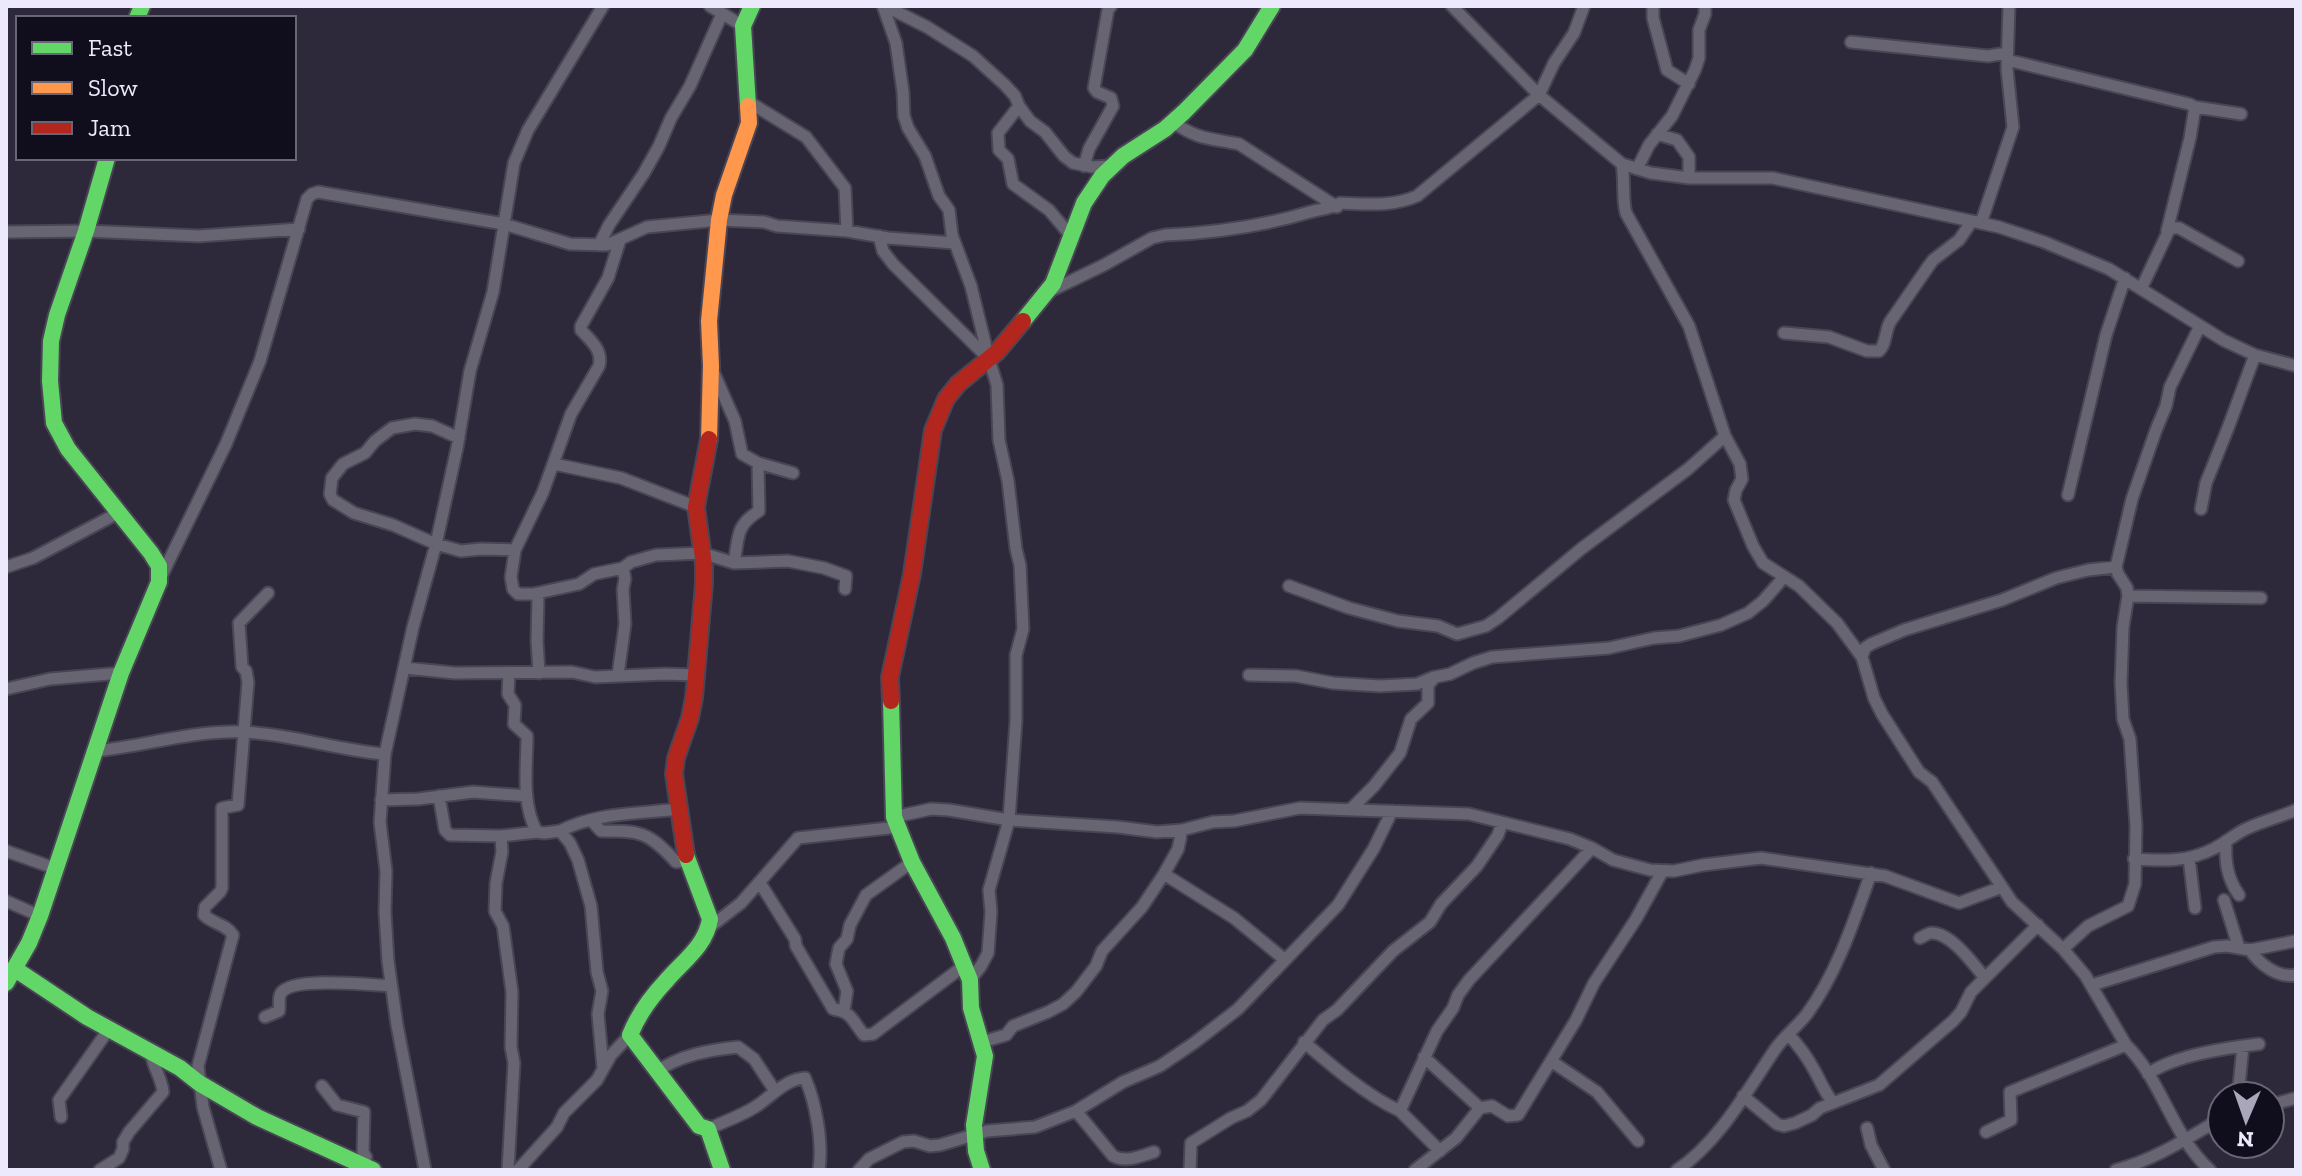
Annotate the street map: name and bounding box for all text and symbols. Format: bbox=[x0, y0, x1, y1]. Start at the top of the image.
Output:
legend bbox=[16, 16, 296, 160]
text: Fast bbox=[88, 33, 132, 62]
text: Slow bbox=[88, 73, 138, 102]
text: Jam bbox=[88, 113, 131, 142]
north arrow bbox=[2206, 1080, 2286, 1160]
text: N bbox=[2236, 1126, 2254, 1153]

